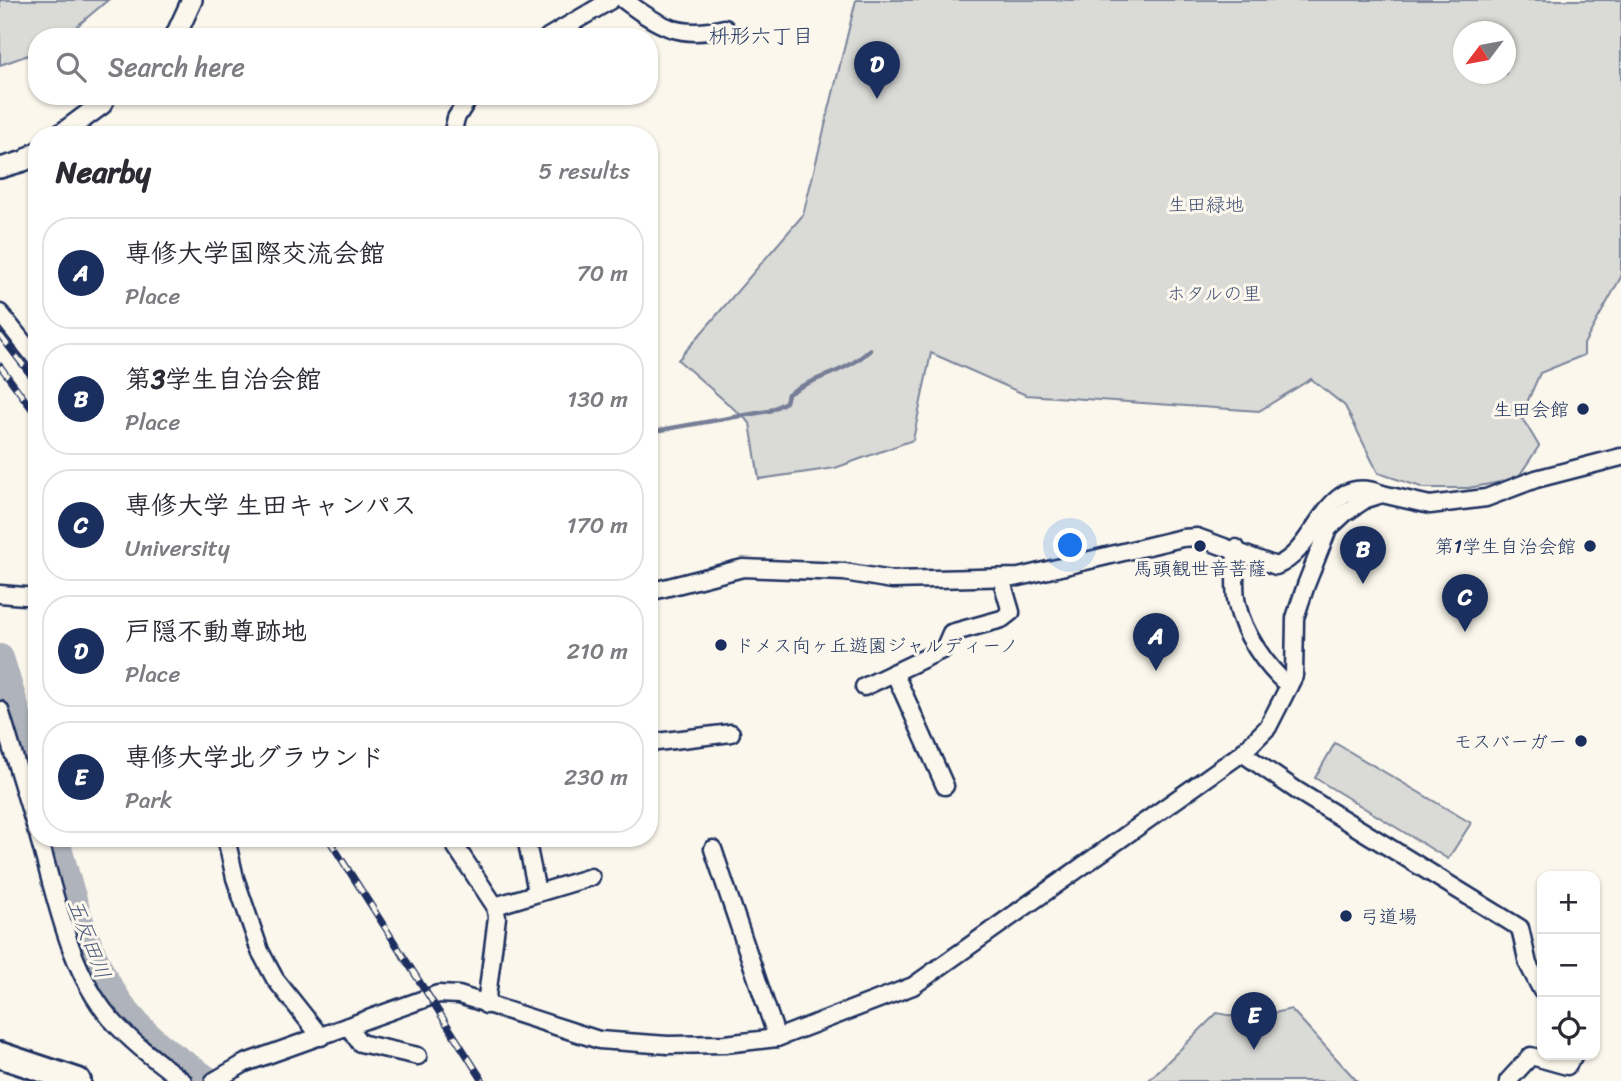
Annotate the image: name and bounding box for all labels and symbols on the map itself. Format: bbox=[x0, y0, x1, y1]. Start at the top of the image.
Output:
district label: 枡形六丁目 bbox=[709, 17, 814, 55]
north arrow bbox=[1453, 21, 1516, 84]
pin: D bbox=[854, 41, 900, 99]
park label: 生田緑地 bbox=[1168, 188, 1244, 221]
park label: ホタルの里 bbox=[1167, 277, 1261, 310]
place label: 生田会館 bbox=[1493, 393, 1569, 426]
marker: 生田会館 bbox=[1575, 401, 1591, 417]
pin: B bbox=[1340, 526, 1386, 584]
your location bbox=[1053, 528, 1087, 562]
place label: 第1学生自治会館 bbox=[1435, 530, 1576, 563]
marker: 馬頭観世音菩薩 bbox=[1192, 538, 1208, 554]
marker: 第1学生自治会館 bbox=[1582, 538, 1598, 554]
place label: 馬頭観世音菩薩 bbox=[1133, 552, 1267, 585]
pin: C bbox=[1442, 574, 1488, 632]
pin: A bbox=[1133, 613, 1179, 671]
place label: ドメス向ヶ丘遊園ジャルディーノ bbox=[735, 629, 1018, 662]
marker: ドメス向ヶ丘遊園ジャルディーノ bbox=[713, 637, 729, 653]
place label: モスバーガー bbox=[1453, 725, 1567, 758]
marker: モスバーガー bbox=[1573, 733, 1589, 749]
water label: 五反田川 bbox=[56, 893, 122, 985]
place label: 弓道場 bbox=[1360, 900, 1417, 933]
marker: 弓道場 bbox=[1338, 908, 1354, 924]
pin: E bbox=[1231, 992, 1277, 1050]

